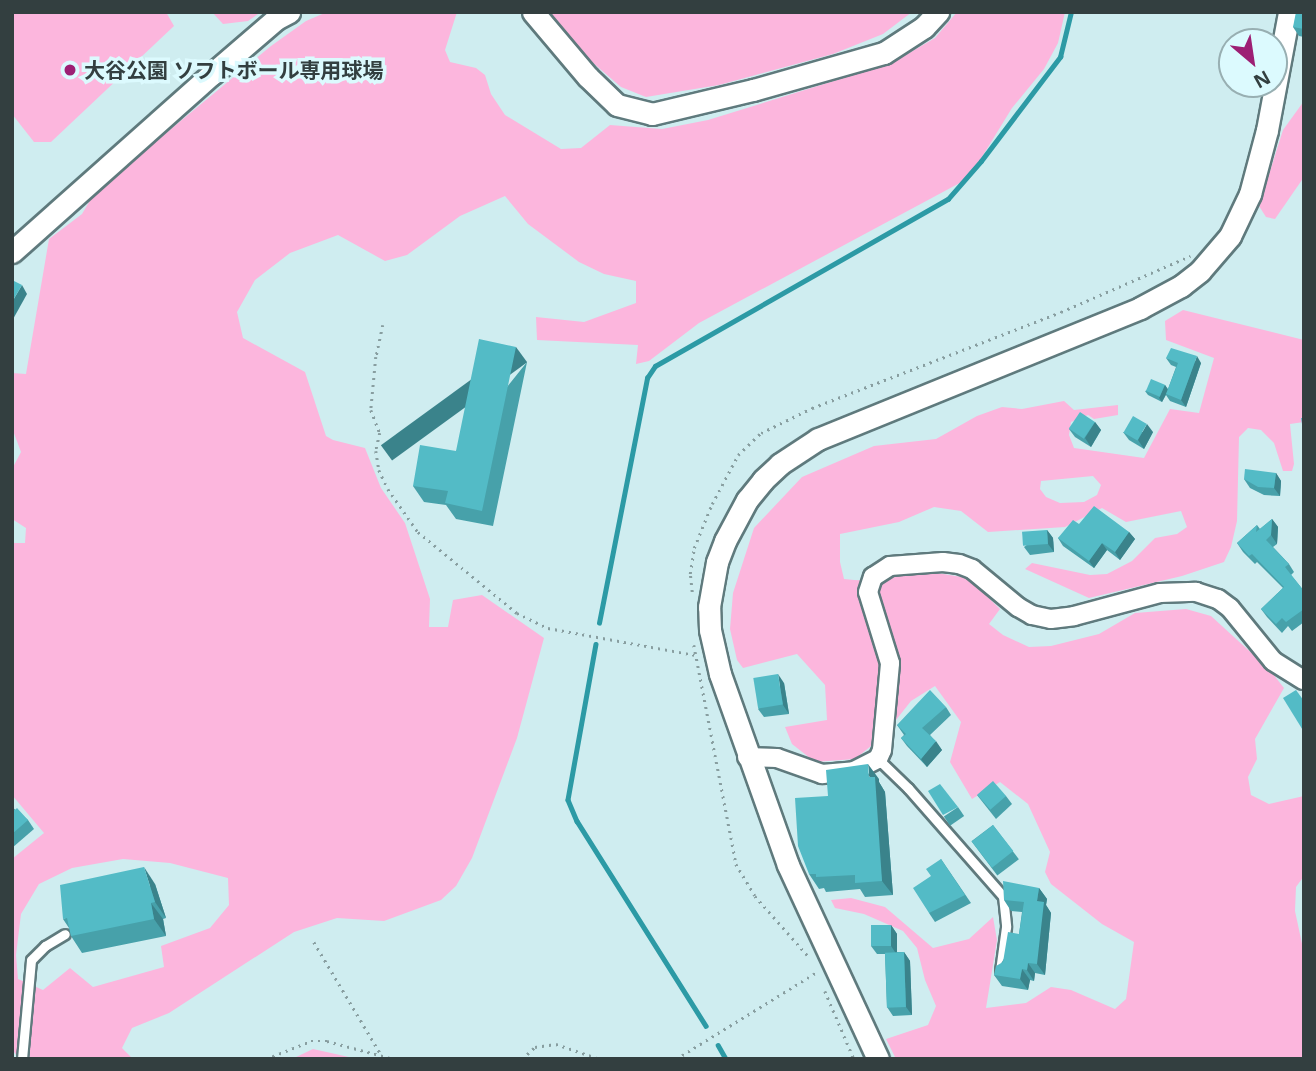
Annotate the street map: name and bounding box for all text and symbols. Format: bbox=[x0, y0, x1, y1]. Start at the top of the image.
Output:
north arrow bbox=[1218, 28, 1288, 98]
place label: 大谷公園 ソフトボール専用球場 bbox=[84, 57, 383, 83]
marker: 大谷公園 ソフトボール専用球場 bbox=[62, 62, 78, 78]
text: N bbox=[1249, 64, 1275, 95]

